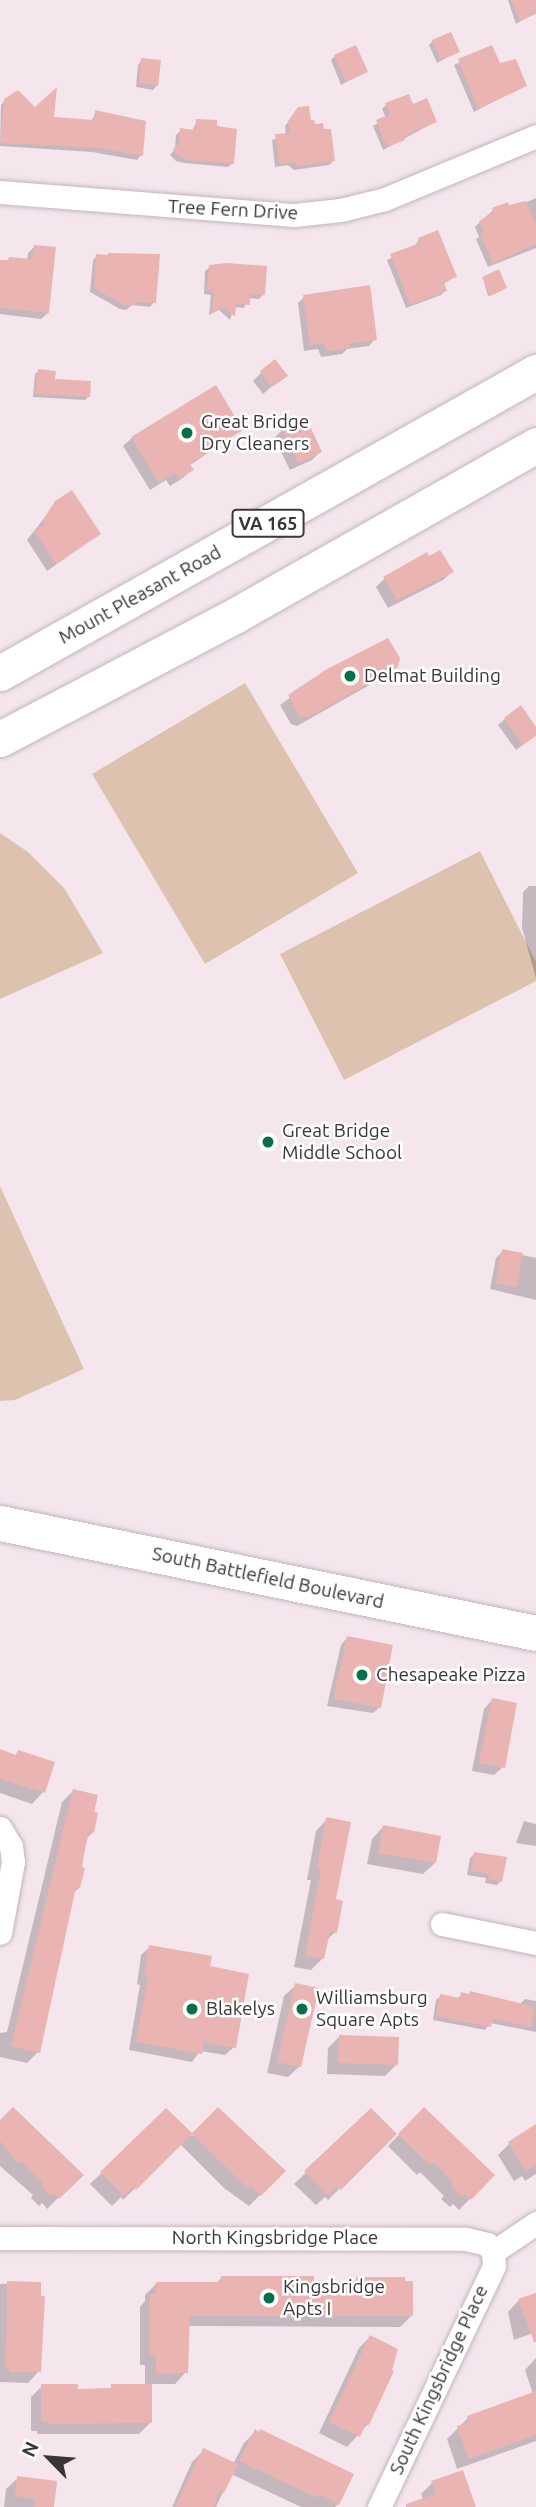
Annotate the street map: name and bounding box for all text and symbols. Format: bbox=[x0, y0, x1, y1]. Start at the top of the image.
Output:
street label: Tree Fern Drive bbox=[167, 195, 299, 225]
place label: Great Bridge Dry Cleaners bbox=[201, 411, 309, 455]
marker: Great Bridge Dry Cleaners bbox=[179, 425, 195, 441]
road number: VA 165 bbox=[231, 508, 305, 538]
street label: Mount Pleasant Road bbox=[55, 541, 225, 649]
place label: Delmat Building bbox=[364, 665, 501, 687]
marker: Delmat Building bbox=[342, 668, 358, 684]
place label: Great Bridge Middle School bbox=[282, 1120, 402, 1164]
marker: Great Bridge Middle School bbox=[260, 1134, 276, 1150]
street label: South Battlefield Boulevard bbox=[150, 1542, 386, 1614]
place label: Chesapeake Pizza bbox=[376, 1664, 526, 1686]
marker: Chesapeake Pizza bbox=[354, 1667, 370, 1683]
place label: Williamsburg Square Apts bbox=[316, 1987, 428, 2031]
place label: Blakelys bbox=[206, 1998, 275, 2020]
marker: Blakelys bbox=[184, 2001, 200, 2017]
marker: Williamsburg Square Apts bbox=[294, 2001, 310, 2017]
street label: North Kingsbridge Place bbox=[172, 2227, 378, 2249]
place label: Kingsbridge Apts I bbox=[283, 2276, 385, 2320]
street label: South Kingsbridge Place bbox=[385, 2282, 493, 2478]
marker: Kingsbridge Apts I bbox=[261, 2290, 277, 2306]
north arrow bbox=[14, 2423, 84, 2493]
text: N bbox=[17, 2438, 43, 2460]

